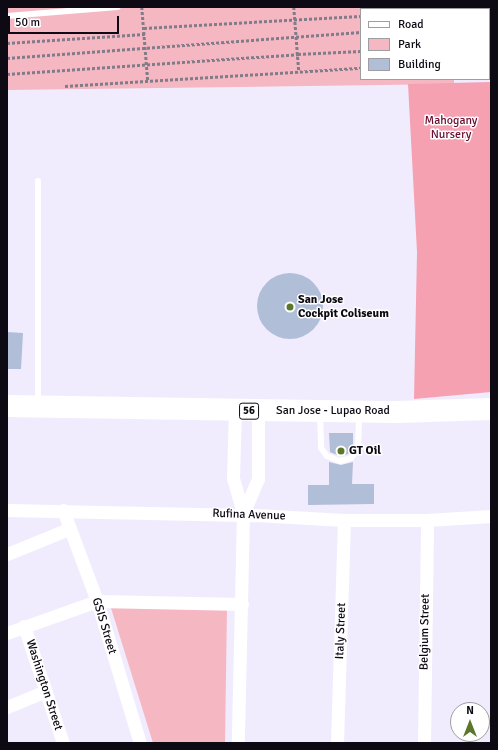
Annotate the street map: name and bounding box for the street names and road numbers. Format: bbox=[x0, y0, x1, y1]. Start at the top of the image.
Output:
road number: 56 bbox=[239, 402, 259, 420]
street label: San Jose - Lupao Road bbox=[276, 404, 390, 418]
street label: Rufina Avenue bbox=[212, 507, 286, 523]
street label: Belgium Street bbox=[417, 594, 433, 670]
street label: GSIS Street bbox=[89, 596, 119, 656]
street label: Italy Street bbox=[333, 602, 349, 660]
street label: Washington Street bbox=[23, 638, 65, 732]

